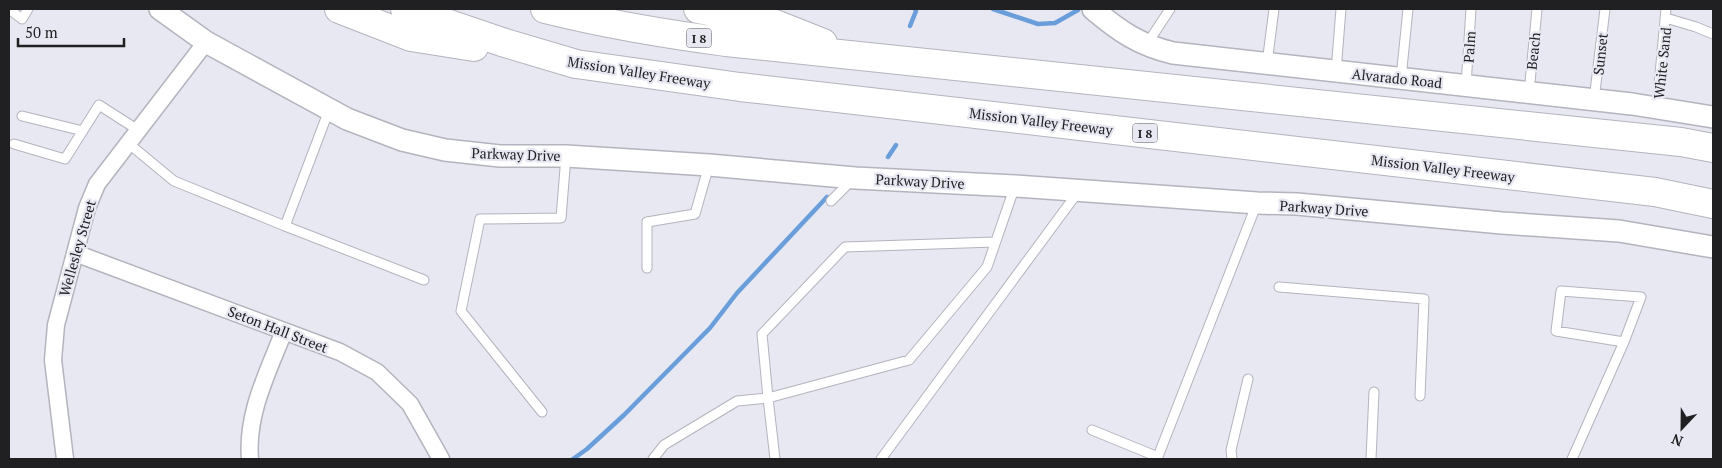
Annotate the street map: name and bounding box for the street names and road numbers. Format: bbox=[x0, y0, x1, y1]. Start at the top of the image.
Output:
street label: White Sand bbox=[1649, 26, 1675, 100]
road number: I 8 bbox=[686, 28, 712, 48]
street label: Palm bbox=[1458, 31, 1480, 63]
street label: Beach bbox=[1522, 31, 1544, 71]
street label: Sunset bbox=[1588, 31, 1612, 76]
street label: Mission Valley Freeway bbox=[566, 51, 713, 93]
street label: Alvarado Road bbox=[1351, 64, 1443, 92]
street label: Mission Valley Freeway bbox=[968, 103, 1115, 139]
road number: I 8 bbox=[1132, 124, 1158, 142]
street label: Parkway Drive bbox=[471, 143, 561, 165]
street label: Mission Valley Freeway bbox=[1370, 150, 1517, 186]
street label: Parkway Drive bbox=[875, 169, 965, 193]
street label: Parkway Drive bbox=[1279, 195, 1369, 221]
street label: Wellesley Street bbox=[54, 197, 100, 298]
street label: Seton Hall Street bbox=[225, 301, 331, 357]

